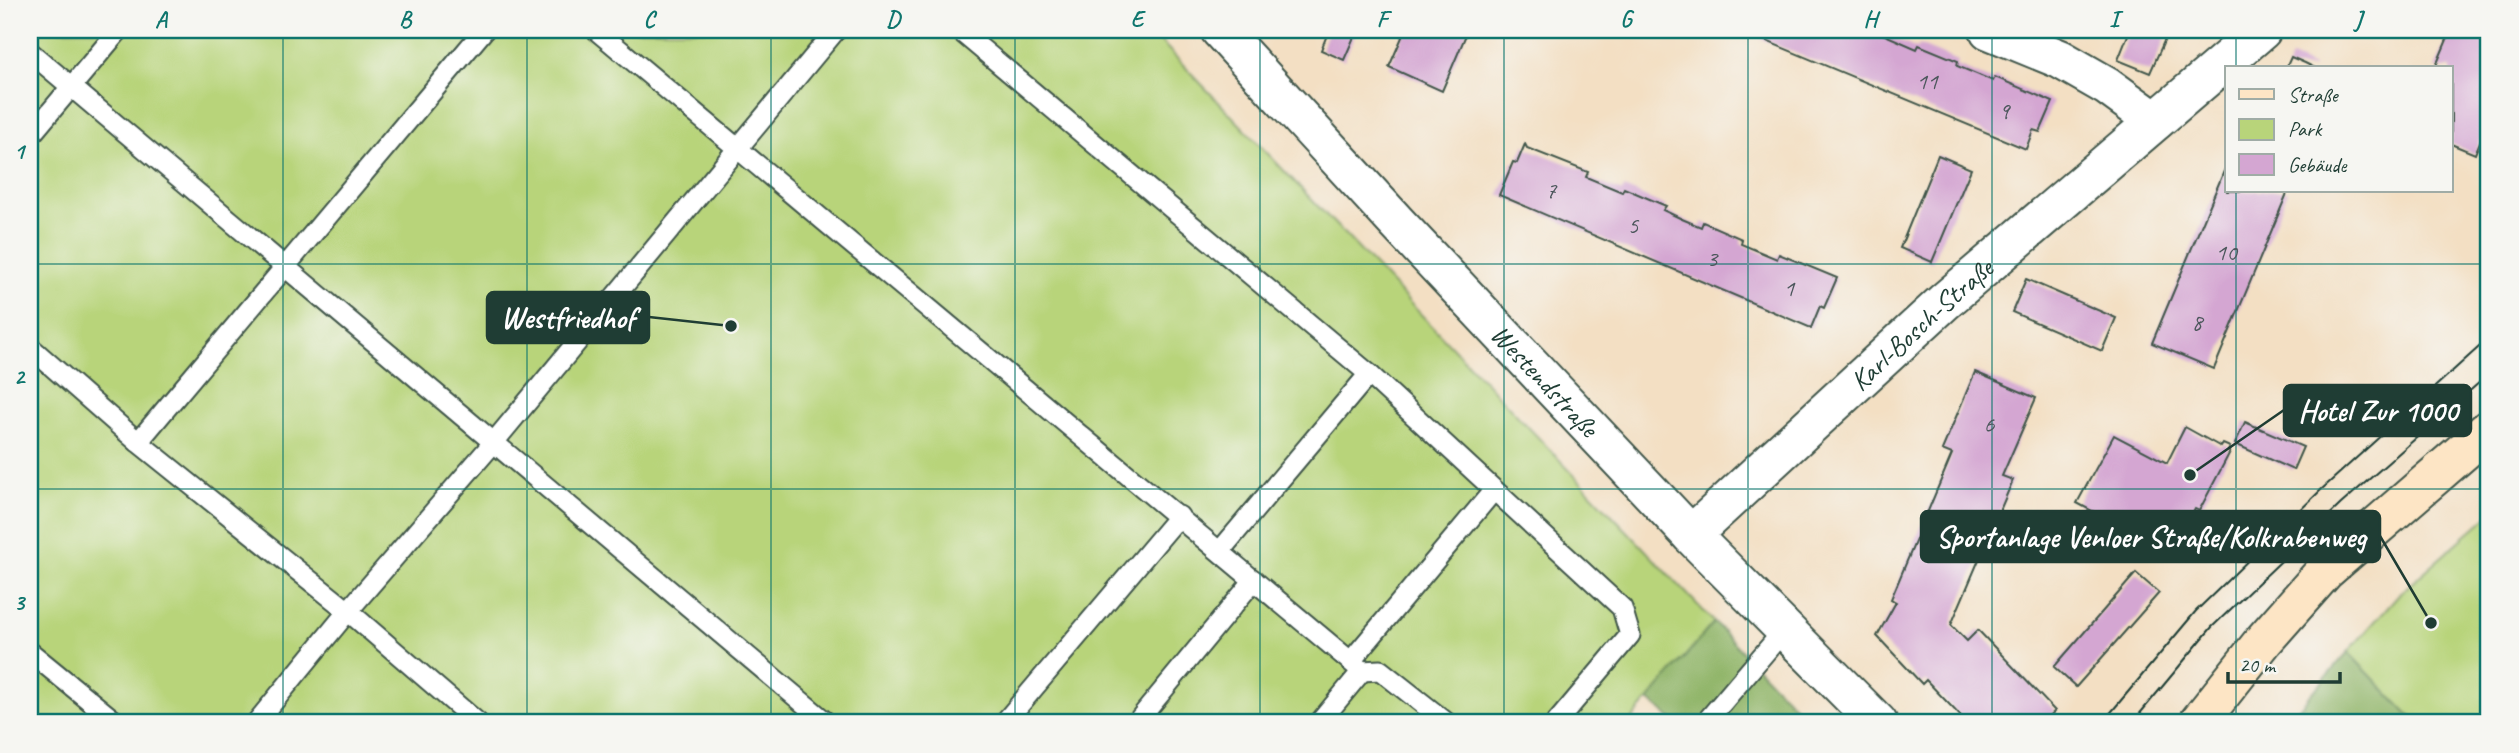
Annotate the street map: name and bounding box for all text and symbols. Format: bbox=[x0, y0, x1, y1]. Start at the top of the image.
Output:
text: A bbox=[155, 5, 169, 34]
text: B bbox=[399, 5, 413, 34]
text: C bbox=[644, 5, 658, 34]
text: D bbox=[886, 5, 902, 34]
text: E bbox=[1131, 5, 1147, 34]
text: F bbox=[1377, 5, 1393, 34]
text: G bbox=[1620, 5, 1635, 34]
text: H bbox=[1863, 5, 1881, 34]
text: I bbox=[2109, 5, 2124, 34]
text: J bbox=[2352, 5, 2365, 34]
house number: 11 bbox=[1916, 66, 1939, 96]
legend bbox=[2225, 66, 2452, 192]
text: Straße bbox=[2288, 82, 2340, 108]
house number: 9 bbox=[1999, 96, 2012, 126]
text: Park bbox=[2288, 116, 2323, 142]
text: 1 bbox=[14, 137, 27, 166]
text: Gebäude bbox=[2288, 152, 2347, 178]
house number: 7 bbox=[1546, 175, 1558, 205]
house number: 5 bbox=[1628, 210, 1640, 240]
house number: 10 bbox=[2215, 237, 2239, 267]
house number: 3 bbox=[1707, 243, 1720, 273]
street label: Karl-Bosch-Straße bbox=[1842, 250, 2002, 398]
house number: 1 bbox=[1784, 273, 1796, 303]
callout: Westfriedhof bbox=[487, 292, 649, 343]
text: Westfriedhof bbox=[501, 299, 642, 337]
house number: 8 bbox=[2192, 307, 2205, 337]
street label: Westendstraße bbox=[1483, 317, 1608, 446]
text: 2 bbox=[14, 362, 27, 391]
callout: Hotel Zur 1000 bbox=[2284, 385, 2471, 436]
text: Hotel Zur 1000 bbox=[2298, 392, 2461, 430]
house number: 6 bbox=[1984, 409, 1996, 439]
callout: Sportanlage Venloer Straße/Kolkrabenweg bbox=[1921, 511, 2380, 562]
text: Sportanlage Venloer Straße/Kolkrabenweg bbox=[1936, 518, 2368, 556]
text: 3 bbox=[14, 588, 27, 617]
scale bar bbox=[2228, 641, 2340, 685]
text: 20 m bbox=[2239, 652, 2277, 678]

